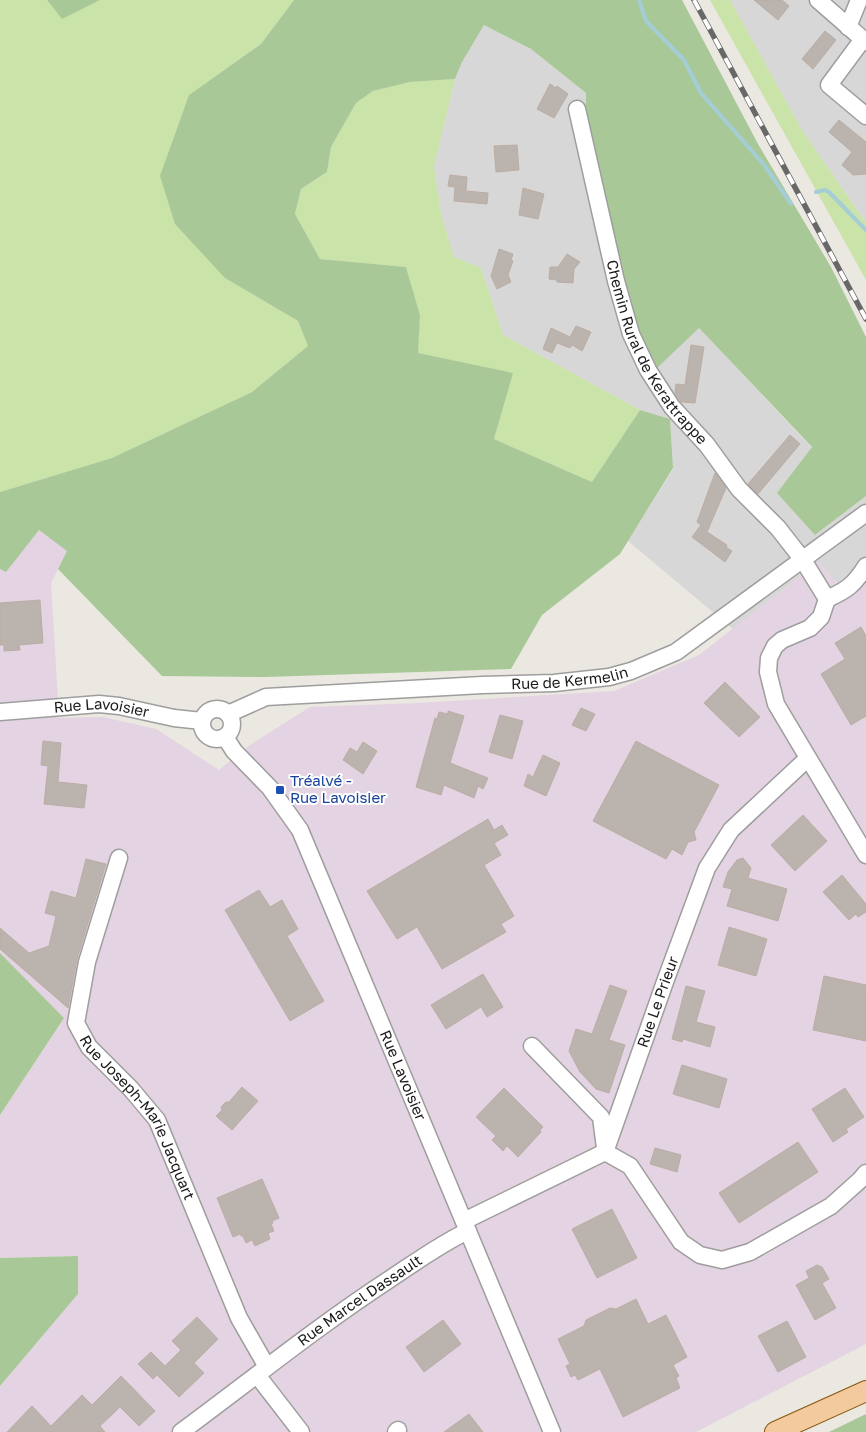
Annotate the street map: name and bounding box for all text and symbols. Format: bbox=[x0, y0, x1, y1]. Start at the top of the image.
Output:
street label: Chemin Rural de Kerattrappe bbox=[603, 258, 712, 448]
street label: Rue de Kermelin bbox=[511, 662, 630, 692]
street label: Rue Lavoisier bbox=[53, 694, 151, 720]
place label: Tréalvé - Rue Lavoisier bbox=[290, 771, 386, 806]
marker: Tréalvé - Rue Lavoisier bbox=[274, 784, 286, 796]
street label: Rue Le Prieur bbox=[633, 953, 682, 1050]
street label: Rue Lavoisier bbox=[377, 1027, 431, 1123]
street label: Rue Joseph-Marie Jacquart bbox=[76, 1032, 199, 1202]
street label: Rue Marcel Dassault bbox=[294, 1250, 425, 1349]

